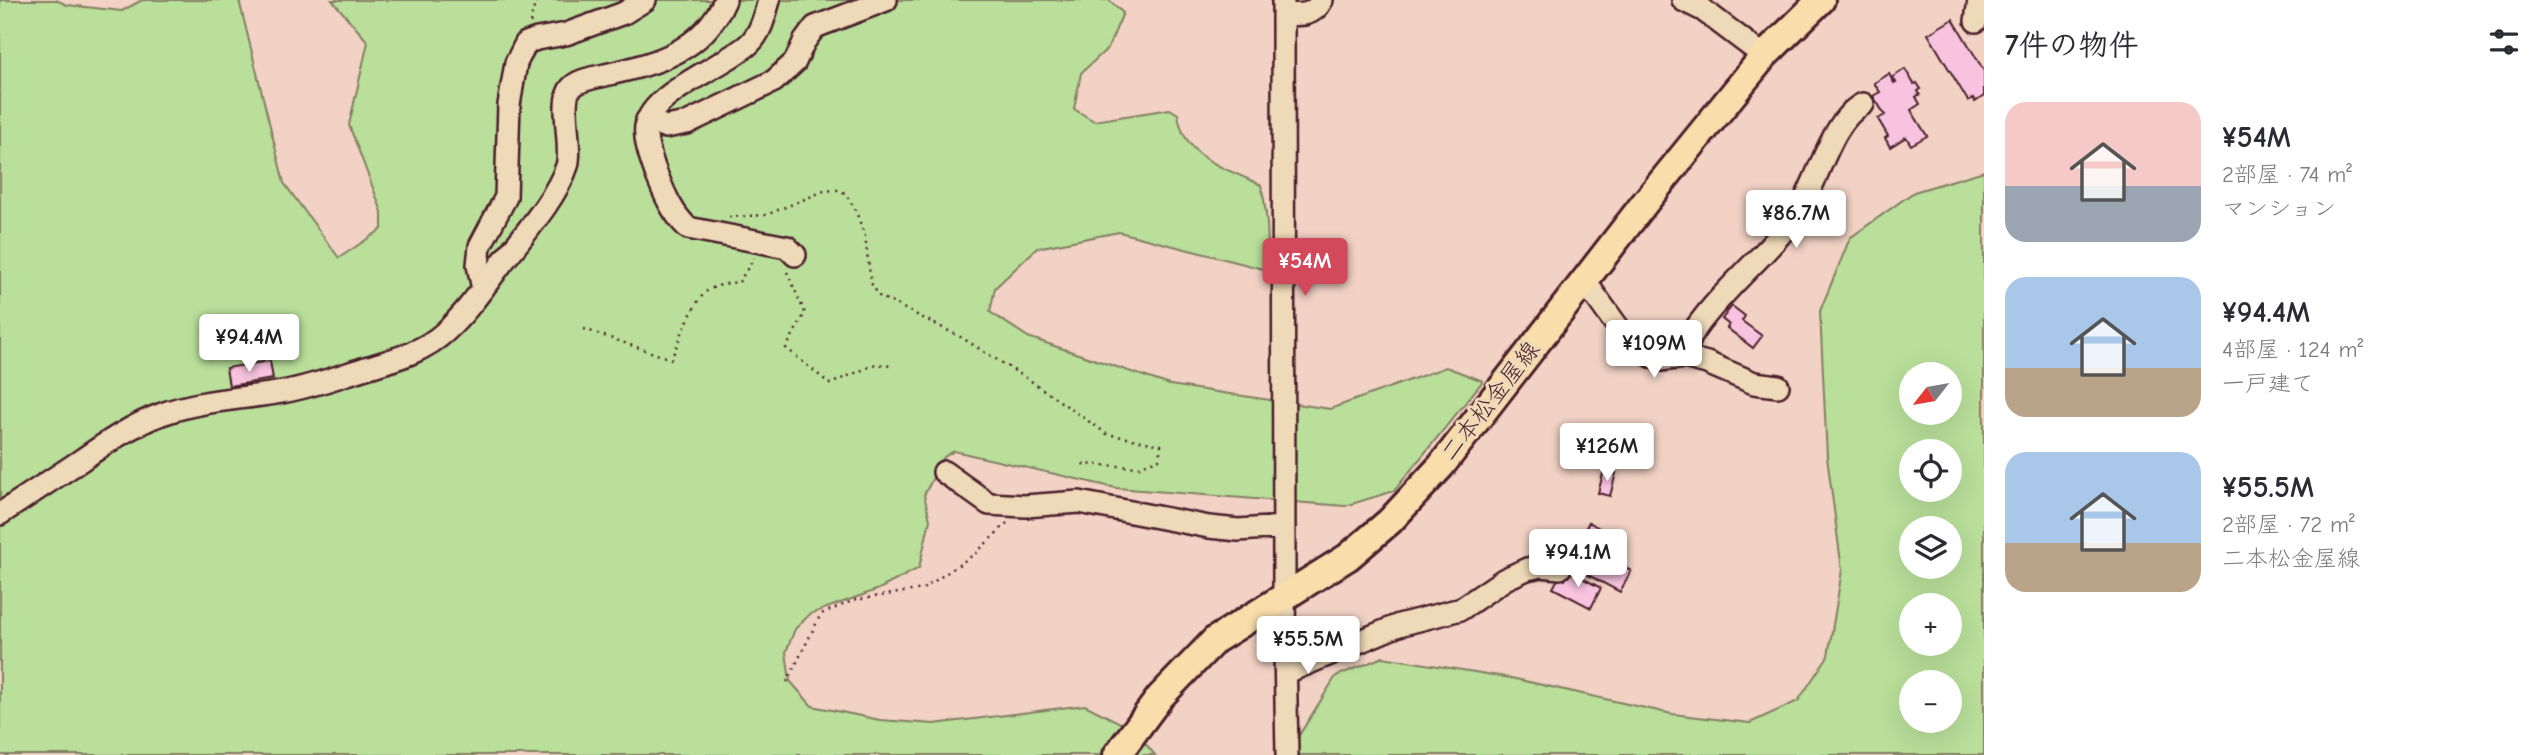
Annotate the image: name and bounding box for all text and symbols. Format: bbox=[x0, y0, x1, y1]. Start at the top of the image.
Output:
icon: filters bbox=[2485, 23, 2523, 61]
text: 7件の物件 bbox=[2005, 28, 2139, 63]
text: ¥54M bbox=[2222, 120, 2291, 155]
icon: home bbox=[2061, 130, 2145, 214]
text: 2部屋 · 74 m² bbox=[2222, 161, 2352, 188]
pin: ¥86.7M bbox=[1739, 190, 1853, 250]
text: マンション bbox=[2222, 195, 2336, 222]
text: ¥86.7M bbox=[1762, 199, 1830, 226]
pin: ¥54M bbox=[1264, 238, 1346, 298]
text: ¥54M bbox=[1279, 247, 1331, 274]
text: ¥94.4M bbox=[2222, 295, 2310, 330]
icon: home bbox=[2061, 305, 2145, 389]
pin: ¥94.4M bbox=[192, 314, 306, 374]
pin: ¥109M bbox=[1605, 320, 1703, 380]
text: ¥94.4M bbox=[215, 323, 283, 350]
text: ¥109M bbox=[1622, 329, 1686, 356]
street label: 二本松金屋線 bbox=[1435, 336, 1545, 466]
text: 4部屋 · 124 m² bbox=[2222, 336, 2363, 363]
north arrow bbox=[1899, 362, 1962, 425]
map controls bbox=[1899, 362, 1962, 733]
text: 一戸建て bbox=[2222, 370, 2314, 397]
pin: ¥126M bbox=[1558, 424, 1656, 483]
text: ¥126M bbox=[1576, 432, 1638, 459]
button: locate bbox=[1899, 439, 1962, 502]
text: ¥55.5M bbox=[2222, 470, 2314, 505]
icon: home bbox=[2061, 480, 2145, 564]
text: 2部屋 · 72 m² bbox=[2222, 511, 2355, 538]
button: layers bbox=[1899, 516, 1962, 579]
pin: ¥94.1M bbox=[1521, 530, 1635, 589]
text: ¥94.1M bbox=[1545, 538, 1611, 565]
text: 二本松金屋線 bbox=[2222, 545, 2360, 572]
button: + bbox=[1899, 593, 1962, 656]
pin: ¥55.5M bbox=[1251, 616, 1365, 676]
text: ¥55.5M bbox=[1273, 625, 1343, 652]
button: − bbox=[1899, 670, 1962, 733]

